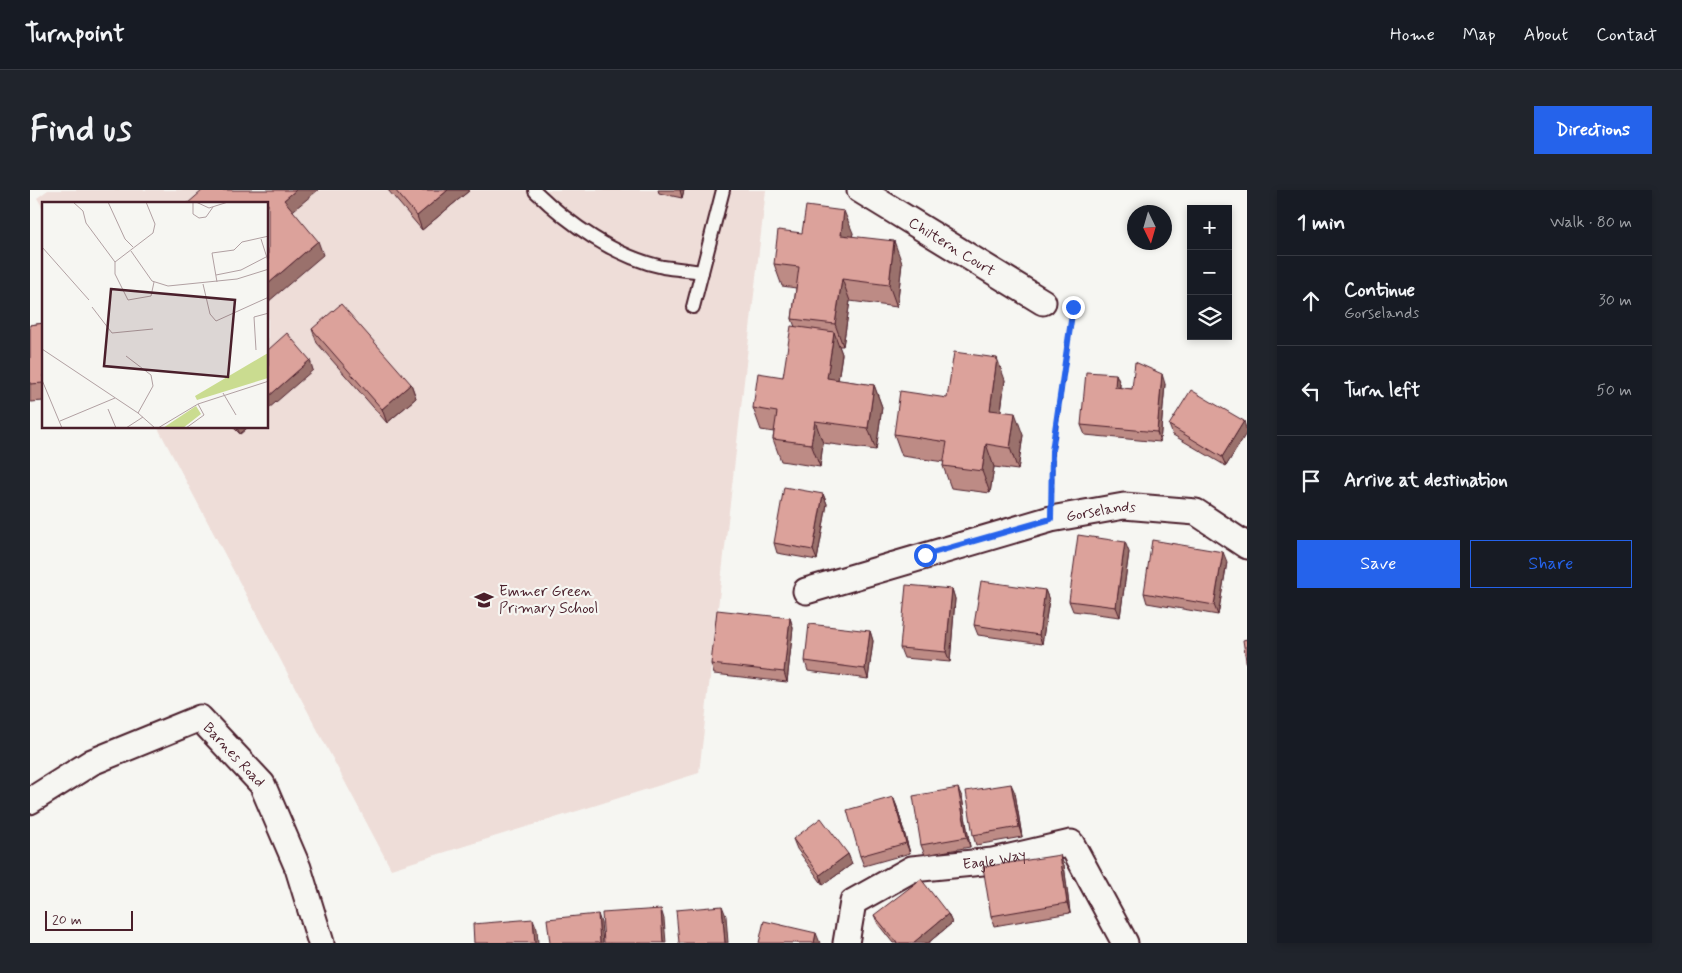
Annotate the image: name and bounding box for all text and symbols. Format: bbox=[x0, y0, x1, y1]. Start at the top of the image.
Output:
text: Turnpoint bbox=[25, 19, 125, 50]
text: Home bbox=[1390, 23, 1435, 47]
text: Map bbox=[1463, 23, 1496, 47]
text: About bbox=[1524, 23, 1568, 47]
text: Contact bbox=[1596, 23, 1657, 47]
button: Directions bbox=[1534, 106, 1652, 154]
text: Find us bbox=[30, 107, 132, 153]
inset map bbox=[42, 202, 269, 429]
north arrow bbox=[1127, 205, 1172, 250]
map controls bbox=[1187, 205, 1232, 340]
button: + bbox=[1187, 205, 1232, 250]
text: 1 min bbox=[1297, 209, 1345, 237]
text: Walk · 80 m bbox=[1550, 212, 1632, 233]
street label: Chiltern Court bbox=[905, 213, 999, 281]
button: − bbox=[1187, 250, 1232, 295]
text: Continue bbox=[1344, 278, 1415, 303]
icon: ahead bbox=[1297, 287, 1325, 315]
text: 30 m bbox=[1599, 290, 1632, 311]
button: layers bbox=[1187, 295, 1232, 340]
route end bbox=[1062, 296, 1085, 319]
text: Gorselands bbox=[1344, 303, 1419, 324]
icon: left bbox=[1297, 377, 1325, 405]
text: Turn left bbox=[1344, 378, 1420, 403]
text: 50 m bbox=[1596, 380, 1632, 401]
icon: arrive bbox=[1297, 467, 1325, 495]
text: Arrive at destination bbox=[1344, 468, 1508, 493]
street label: Gorselands bbox=[1064, 497, 1137, 527]
button: Save bbox=[1297, 540, 1460, 588]
button: Share bbox=[1470, 540, 1632, 588]
route start bbox=[914, 544, 937, 567]
place label: Emmer Green Primary School bbox=[499, 582, 598, 619]
school or university icon: Emmer Green Primary School bbox=[473, 589, 495, 611]
street label: Barnes Road bbox=[198, 718, 269, 792]
street label: Eagle Way bbox=[962, 845, 1028, 875]
scale bar bbox=[45, 908, 132, 931]
text: 20 m bbox=[52, 911, 82, 929]

